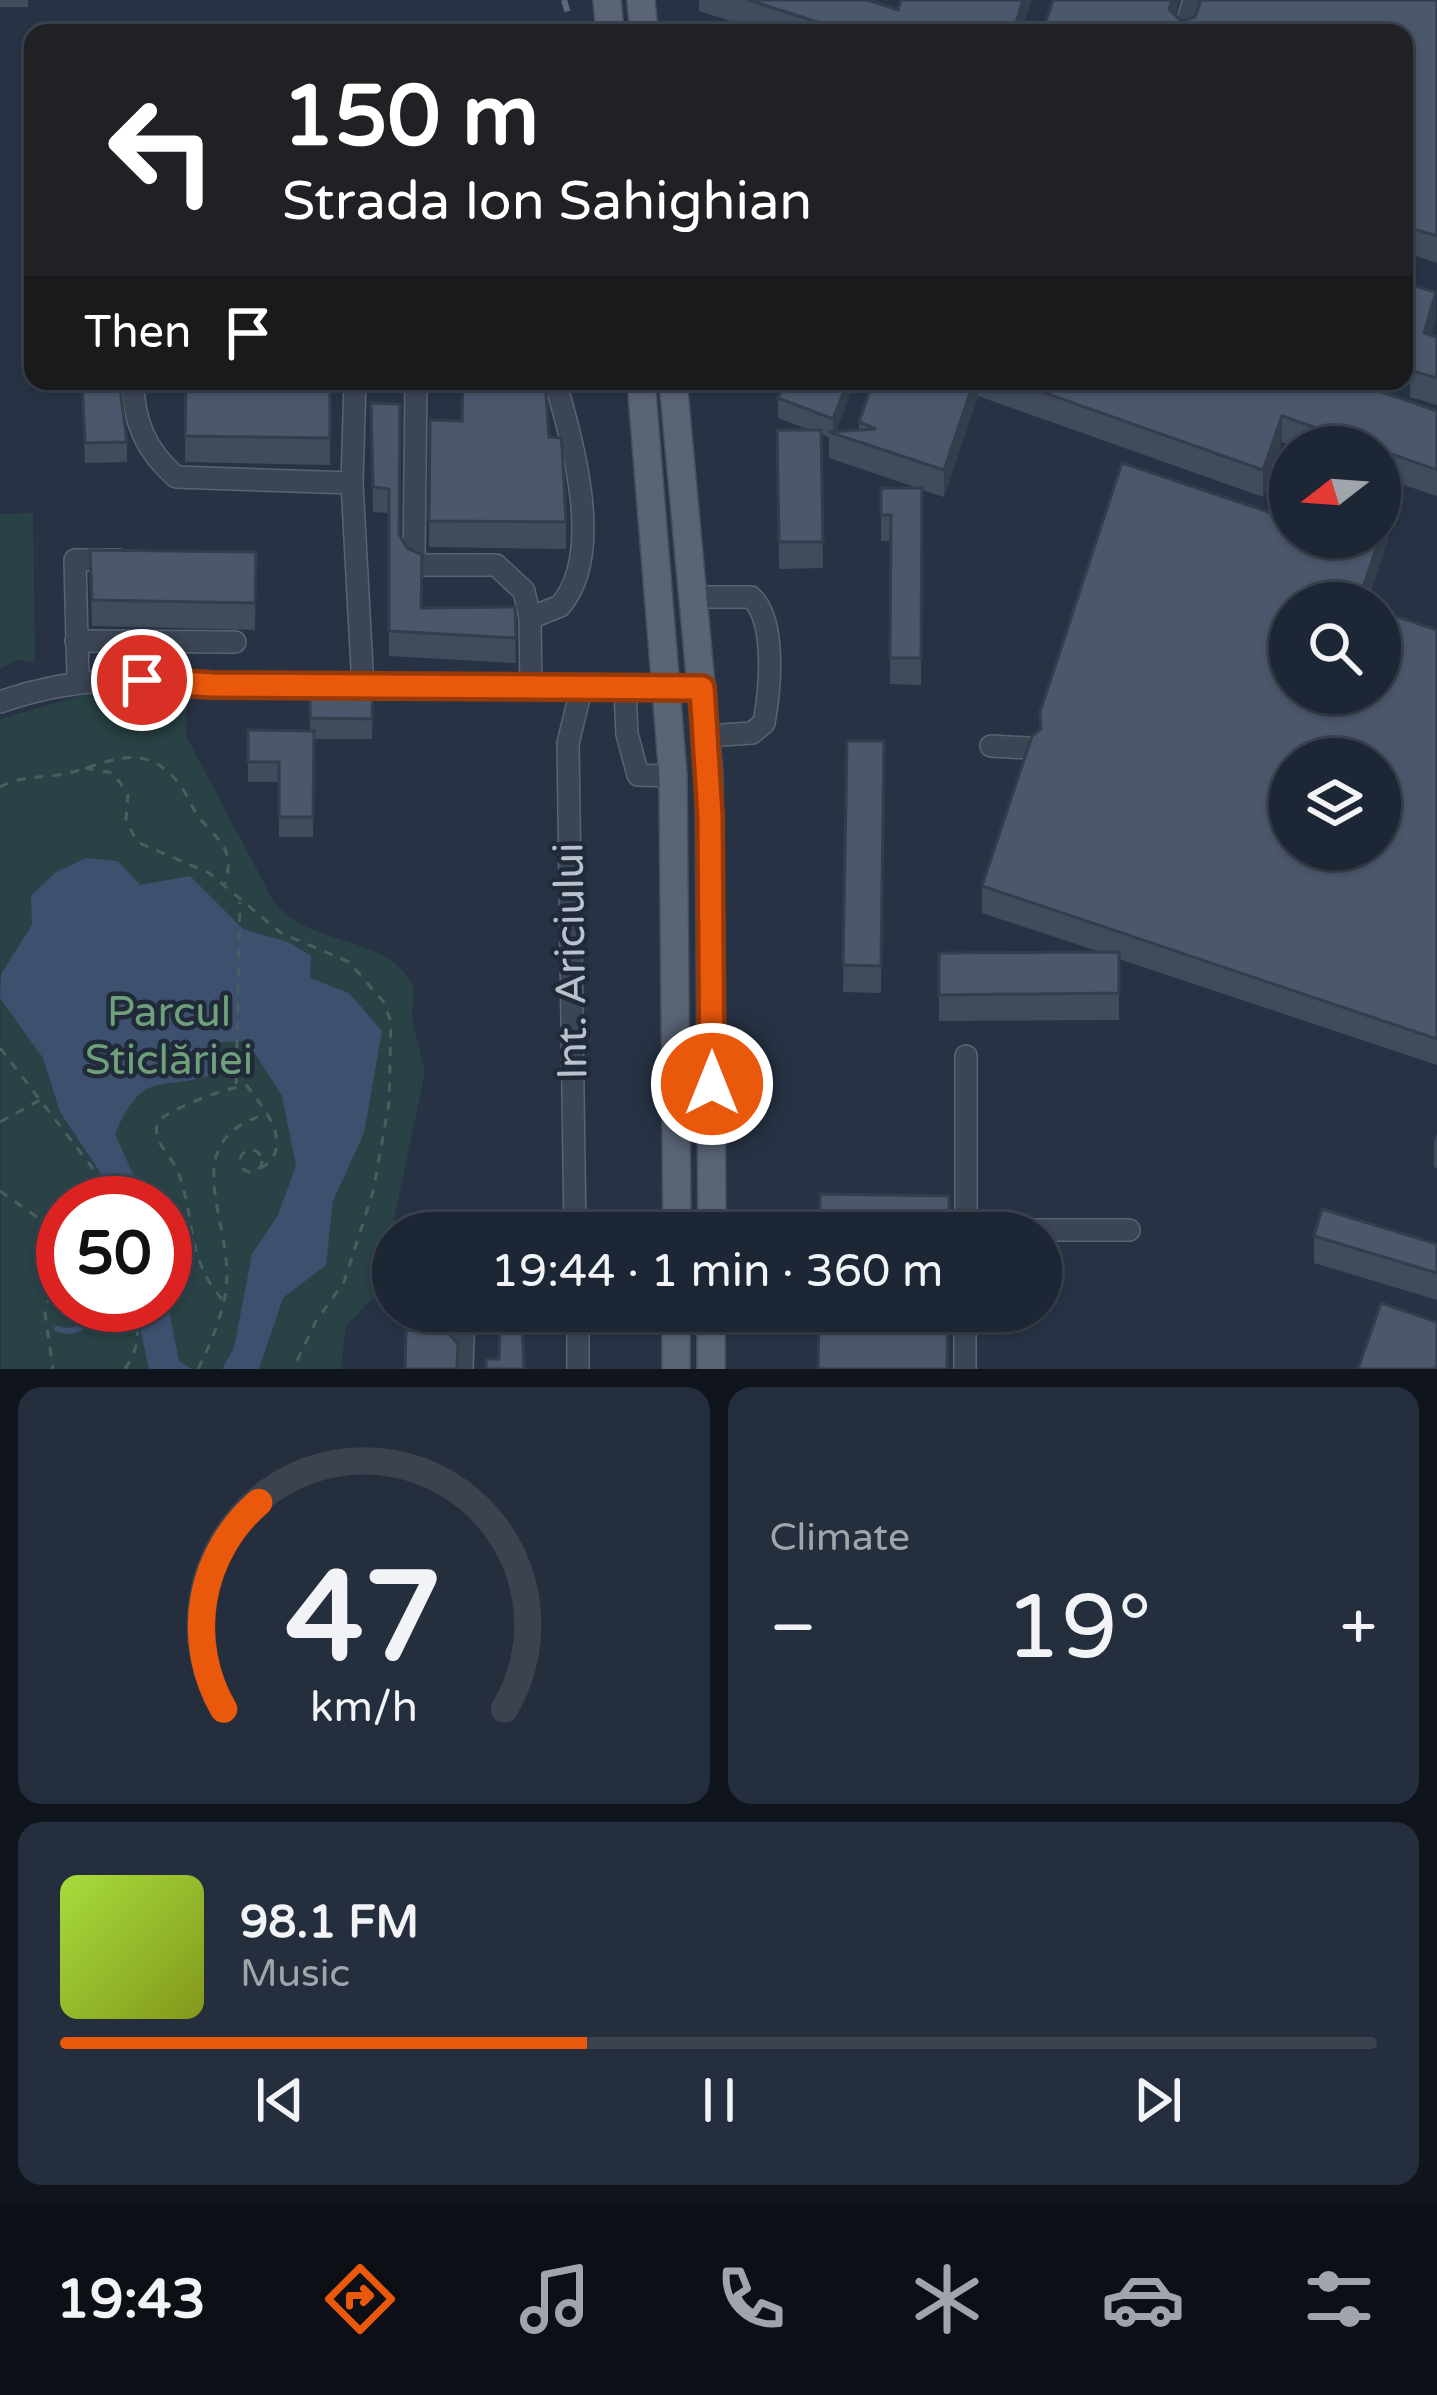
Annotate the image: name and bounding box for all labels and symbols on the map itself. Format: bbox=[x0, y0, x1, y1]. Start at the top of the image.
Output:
north arrow bbox=[1269, 426, 1401, 558]
pin bbox=[91, 629, 193, 731]
street label: Int. Ariciului bbox=[543, 842, 599, 1080]
park label: Parcul Sticlăriei bbox=[85, 987, 253, 1086]
position arrow bbox=[649, 1021, 775, 1147]
speed limit sign: 50 bbox=[36, 1176, 192, 1332]

